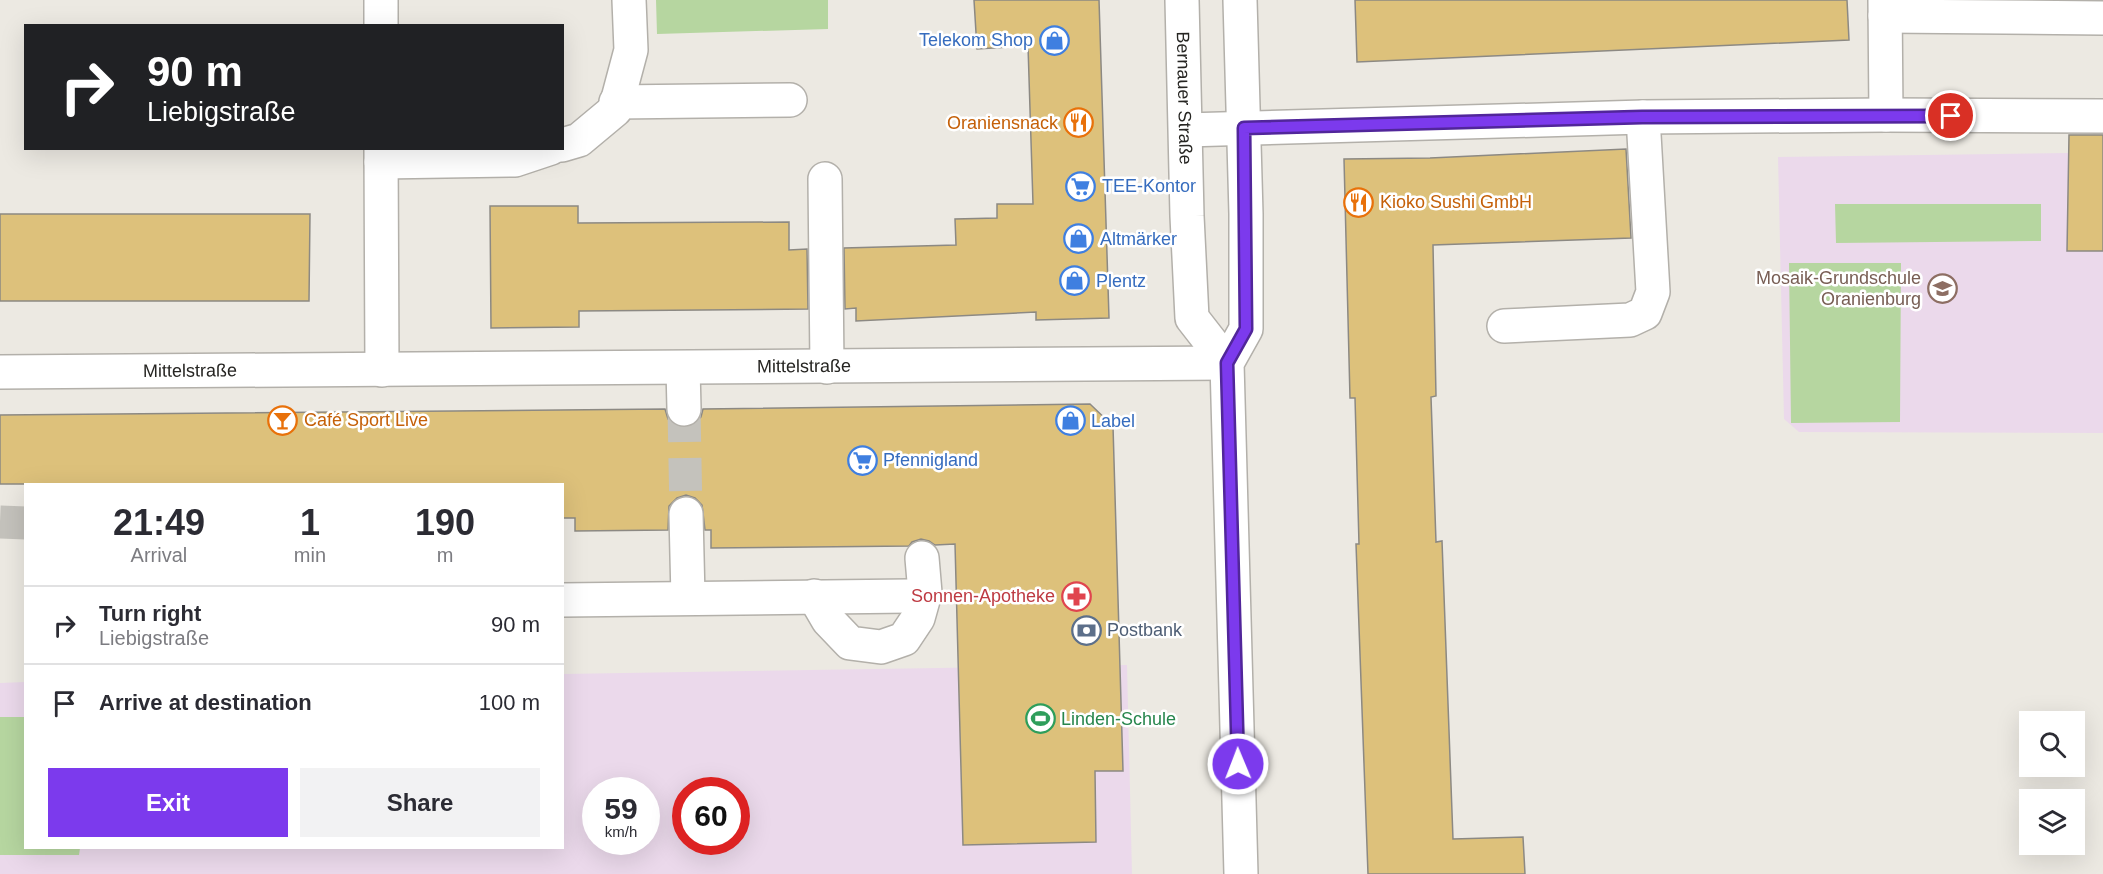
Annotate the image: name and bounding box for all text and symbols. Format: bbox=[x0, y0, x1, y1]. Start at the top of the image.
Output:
shop icon: Telekom Shop bbox=[1038, 24, 1070, 56]
place label: Telekom Shop bbox=[919, 30, 1033, 50]
street label: Bernauer Straße bbox=[1173, 31, 1196, 165]
icon: right bbox=[48, 48, 126, 126]
text: 90 m bbox=[147, 48, 243, 95]
pin bbox=[1925, 90, 1976, 141]
text: Liebigstraße bbox=[147, 97, 296, 127]
icon: arrive bbox=[1934, 99, 1967, 132]
restaurant icon: Oraniensnack bbox=[1063, 107, 1095, 139]
place label: Oraniensnack bbox=[947, 113, 1059, 133]
supermarket icon: TEE-Kontor bbox=[1065, 170, 1097, 202]
place label: TEE-Kontor bbox=[1102, 176, 1196, 196]
restaurant icon: Kioko Sushi GmbH bbox=[1343, 186, 1375, 218]
place label: Kioko Sushi GmbH bbox=[1380, 192, 1532, 212]
shop icon: Altmärker bbox=[1063, 223, 1095, 255]
place label: Altmärker bbox=[1100, 229, 1177, 249]
shop icon: Plentz bbox=[1059, 265, 1091, 297]
place label: Mosaik-Grundschule Oranienburg bbox=[1756, 268, 1921, 309]
place label: Plentz bbox=[1096, 271, 1146, 291]
school or university icon: Mosaik-Grundschule Oranienburg bbox=[1926, 272, 1958, 304]
street label: Mittelstraße bbox=[757, 356, 851, 376]
street label: Mittelstraße bbox=[143, 360, 237, 381]
bar icon: Café Sport Live bbox=[267, 404, 299, 436]
shop icon: Label bbox=[1054, 405, 1086, 437]
place label: Café Sport Live bbox=[304, 410, 428, 430]
place label: Label bbox=[1091, 411, 1135, 431]
supermarket icon: Pfennigland bbox=[846, 444, 878, 476]
place label: Pfennigland bbox=[883, 450, 978, 470]
text: 21:49 bbox=[113, 502, 205, 543]
text: 1 bbox=[300, 502, 320, 543]
text: 190 bbox=[415, 502, 475, 543]
text: Arrival bbox=[131, 544, 187, 566]
text: min bbox=[294, 544, 326, 566]
text: m bbox=[437, 544, 453, 566]
pharmacy icon: Sonnen-Apotheke bbox=[1060, 580, 1092, 612]
place label: Sonnen-Apotheke bbox=[911, 586, 1055, 606]
text: Turn right bbox=[99, 601, 201, 626]
icon: right bbox=[48, 609, 81, 642]
text: 90 m bbox=[491, 612, 540, 637]
bank icon: Postbank bbox=[1070, 614, 1102, 646]
place label: Postbank bbox=[1107, 620, 1183, 640]
text: Liebigstraße bbox=[99, 627, 209, 649]
icon: arrive bbox=[48, 687, 81, 720]
text: Arrive at destination bbox=[99, 690, 312, 715]
text: 100 m bbox=[479, 690, 540, 715]
sports icon: Linden-Schule bbox=[1024, 703, 1056, 735]
place label: Linden-Schule bbox=[1061, 709, 1176, 729]
map controls bbox=[2019, 711, 2085, 855]
button: search bbox=[2019, 711, 2085, 777]
position arrow bbox=[1206, 732, 1270, 796]
button: Exit bbox=[48, 768, 288, 837]
button: Share bbox=[300, 768, 540, 837]
speed limit sign: 60 bbox=[672, 777, 750, 855]
button: layers bbox=[2019, 789, 2085, 855]
text: 59 bbox=[604, 792, 638, 825]
text: km/h bbox=[605, 823, 637, 840]

